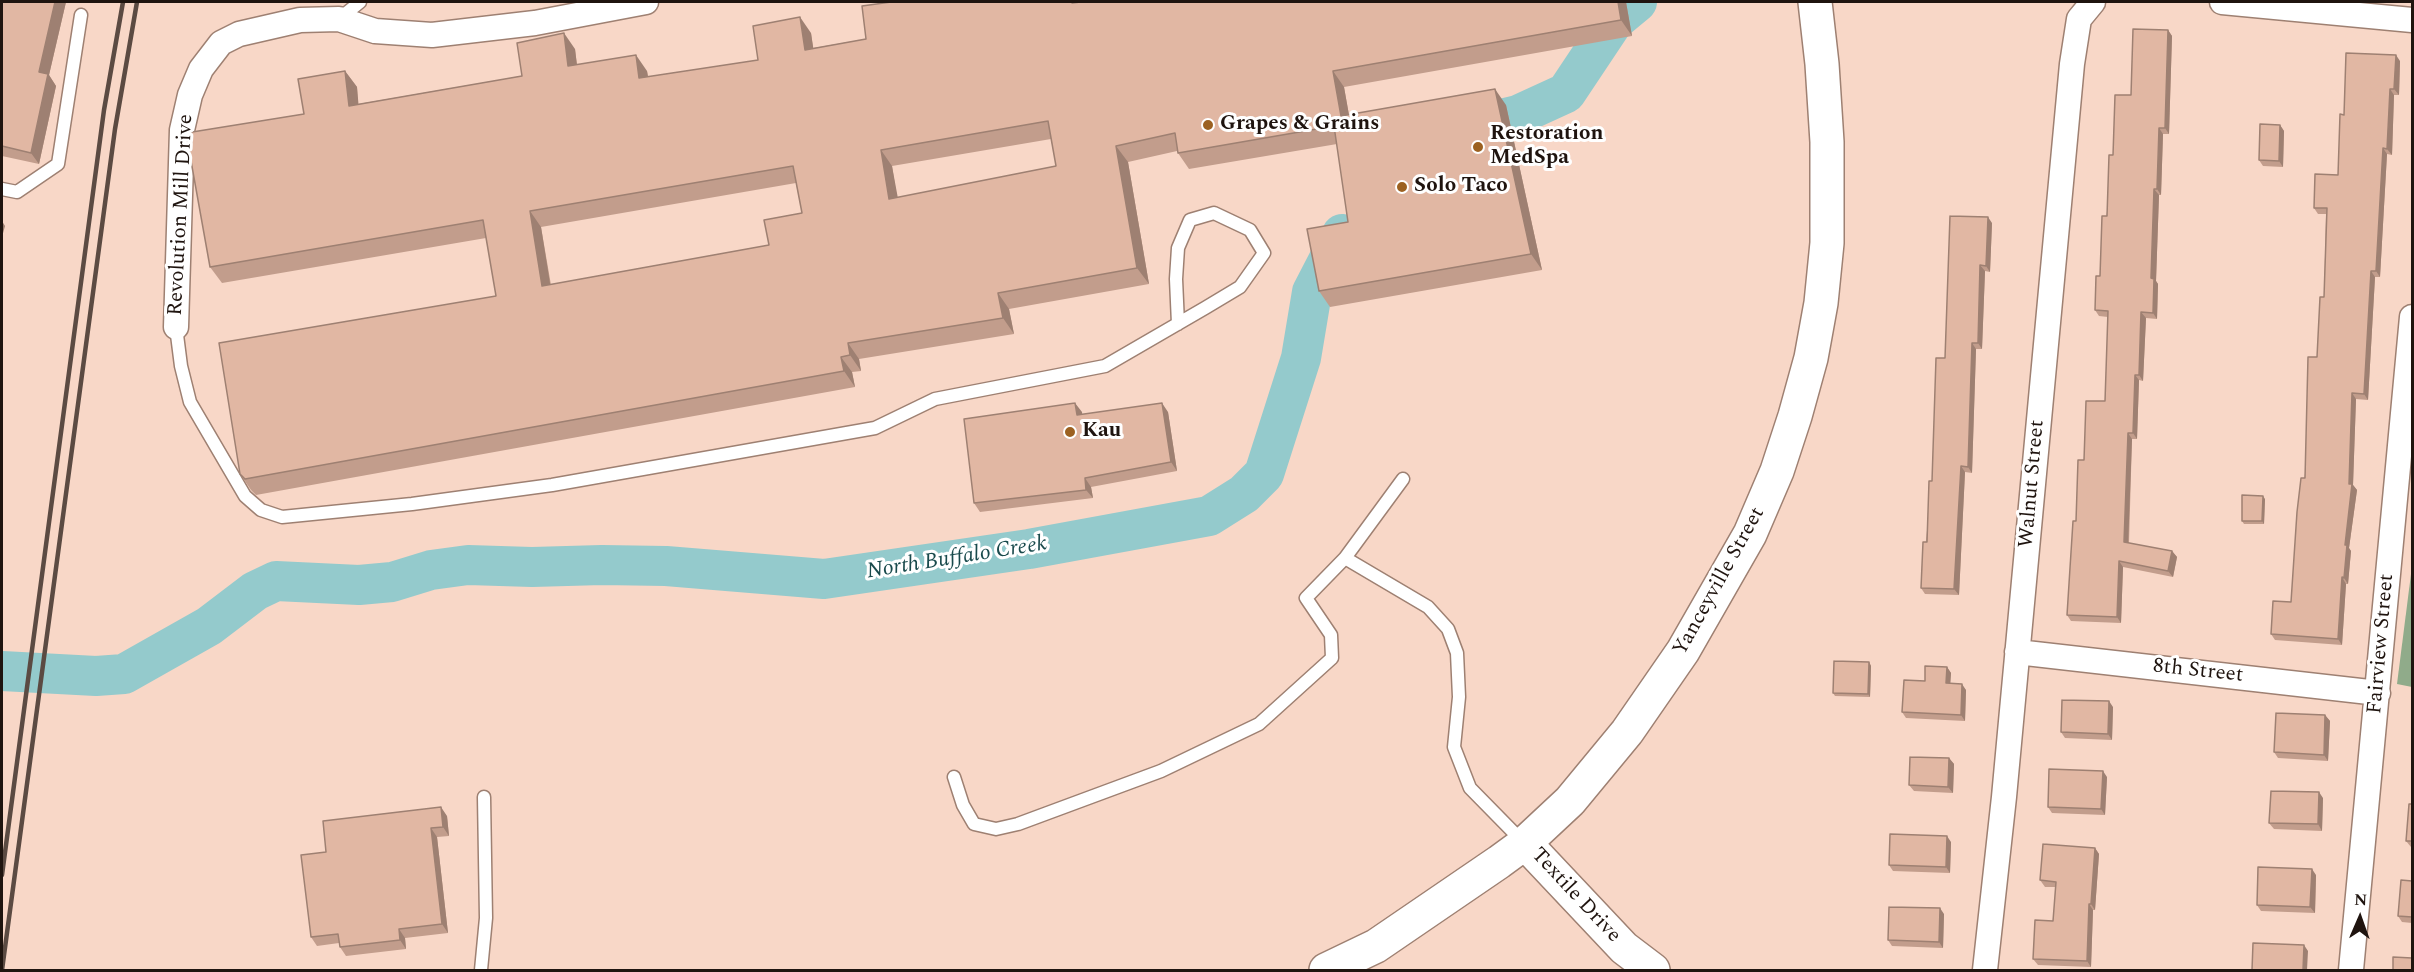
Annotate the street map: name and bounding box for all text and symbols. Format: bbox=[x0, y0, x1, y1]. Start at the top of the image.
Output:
place label: Grapes & Grains bbox=[1220, 112, 1379, 138]
street label: Revolution Mill Drive bbox=[164, 113, 200, 317]
marker: Grapes & Grains bbox=[1201, 118, 1215, 132]
place label: Restoration MedSpa bbox=[1490, 122, 1604, 172]
marker: Restoration MedSpa bbox=[1471, 140, 1485, 154]
place label: Solo Taco bbox=[1414, 174, 1508, 200]
marker: Solo Taco bbox=[1395, 180, 1409, 194]
place label: Kau bbox=[1082, 419, 1121, 445]
street label: Walnut Street bbox=[2015, 419, 2051, 549]
marker: Kau bbox=[1063, 425, 1077, 439]
street label: Yanceyville Street bbox=[1669, 503, 1771, 661]
water label: North Buffalo Creek bbox=[865, 532, 1049, 586]
street label: Fairview Street bbox=[2363, 573, 2401, 715]
street label: 8th Street bbox=[2152, 655, 2244, 689]
street label: Textile Drive bbox=[1525, 843, 1625, 949]
north arrow bbox=[2330, 888, 2390, 948]
text: N bbox=[2354, 888, 2368, 912]

